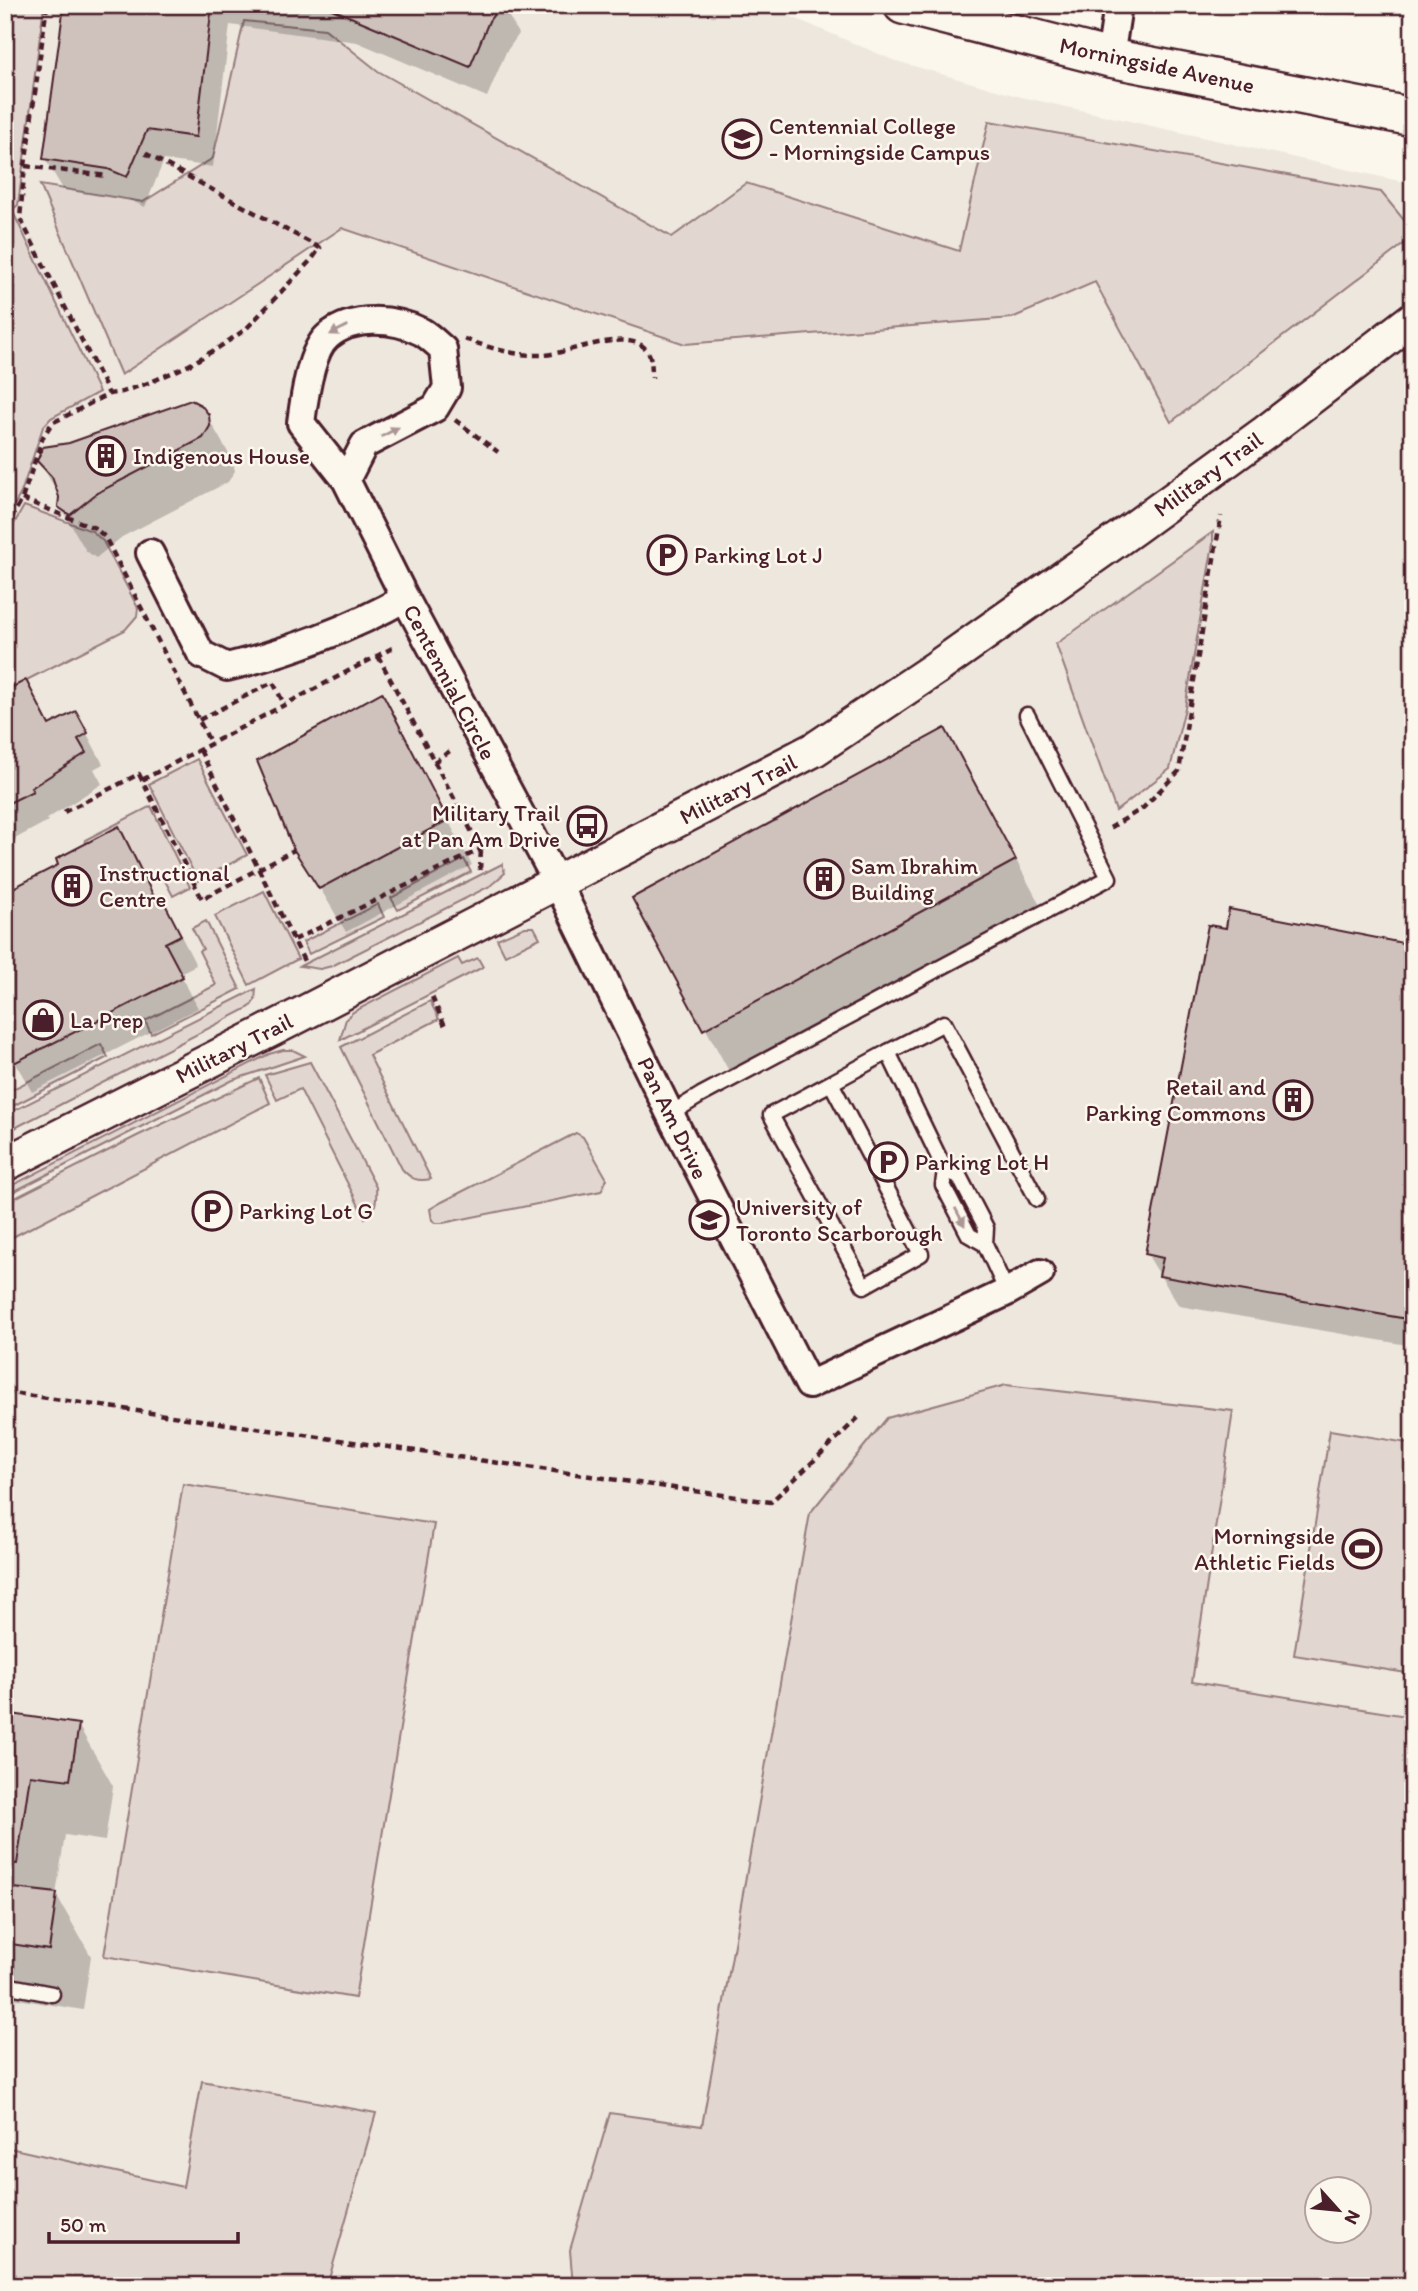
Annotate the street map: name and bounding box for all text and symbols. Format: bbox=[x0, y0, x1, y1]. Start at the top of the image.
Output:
street label: Morningside Avenue bbox=[1057, 31, 1257, 99]
place label: Centennial College - Morningside Campus bbox=[769, 112, 990, 166]
school or university icon: Centennial College - Morningside Campus bbox=[721, 118, 763, 160]
one-way arrow bbox=[329, 325, 349, 336]
street label: Military Trail bbox=[1148, 425, 1268, 523]
one-way arrow bbox=[381, 426, 401, 438]
building icon: Indigenous House bbox=[85, 435, 127, 477]
place label: Indigenous House bbox=[133, 442, 310, 470]
parking icon: Parking Lot J bbox=[646, 534, 688, 576]
place label: Parking Lot J bbox=[694, 541, 823, 569]
street label: Centennial Circle bbox=[397, 599, 503, 765]
street label: Military Trail bbox=[675, 747, 802, 831]
place label: Military Trail at Pan Am Drive bbox=[401, 799, 560, 853]
bus stop icon: Military Trail at Pan Am Drive bbox=[566, 805, 608, 847]
place label: Sam Ibrahim Building bbox=[851, 852, 979, 906]
building icon: Sam Ibrahim Building bbox=[803, 858, 845, 900]
place label: Instructional Centre bbox=[99, 859, 230, 913]
building icon: Instructional Centre bbox=[51, 865, 93, 907]
shop icon: La Prep bbox=[22, 999, 64, 1041]
place label: La Prep bbox=[70, 1006, 143, 1034]
street label: Military Trail bbox=[171, 1006, 298, 1090]
street label: Pan Am Drive bbox=[631, 1052, 715, 1184]
place label: Retail and Parking Commons bbox=[1085, 1073, 1266, 1127]
building icon: Retail and Parking Commons bbox=[1272, 1079, 1314, 1121]
parking icon: Parking Lot H bbox=[867, 1141, 909, 1183]
place label: Parking Lot H bbox=[915, 1148, 1049, 1176]
parking icon: Parking Lot G bbox=[191, 1190, 233, 1232]
place label: University of Toronto Scarborough bbox=[736, 1193, 943, 1247]
place label: Parking Lot G bbox=[239, 1197, 373, 1225]
school or university icon: University of Toronto Scarborough bbox=[688, 1199, 730, 1241]
one-way arrow bbox=[954, 1207, 965, 1227]
place label: Morningside Athletic Fields bbox=[1194, 1522, 1335, 1576]
sports icon: Morningside Athletic Fields bbox=[1341, 1528, 1383, 1570]
north arrow bbox=[1302, 2176, 1372, 2246]
scale bar bbox=[49, 2200, 238, 2244]
text: N bbox=[1340, 2207, 1366, 2228]
text: 50 m bbox=[60, 2212, 107, 2237]

